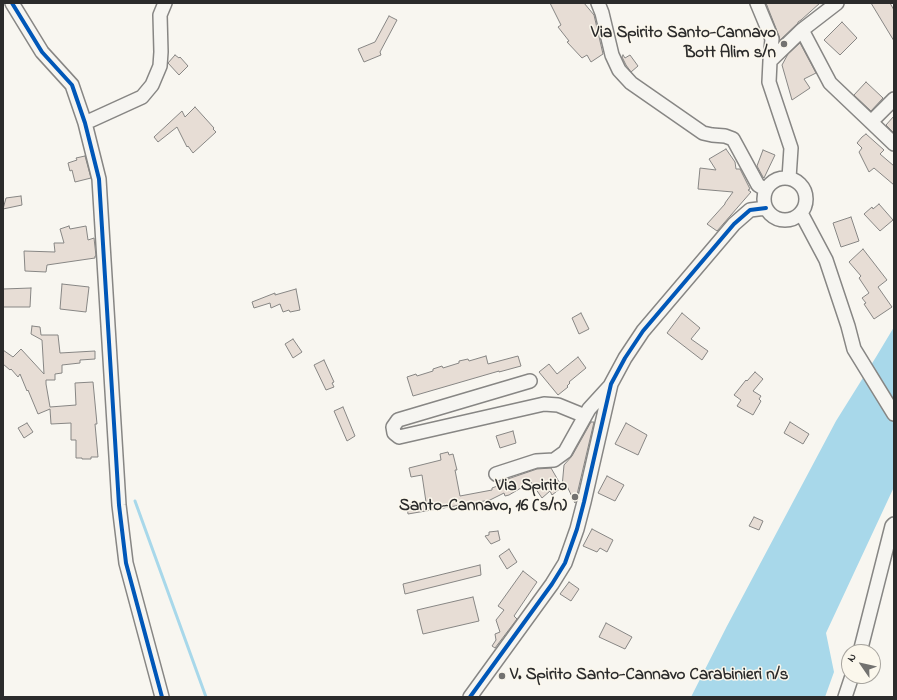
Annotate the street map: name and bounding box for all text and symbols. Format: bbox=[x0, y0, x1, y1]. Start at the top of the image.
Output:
place label: Via Spirito Santo-Cannavo Bott Alim s/n bbox=[591, 24, 776, 64]
marker: Via Spirito Santo-Cannavo Bott Alim s/n bbox=[779, 39, 789, 49]
place label: Via Spirito Santo-Cannavo, 16 (s/n) bbox=[399, 477, 567, 517]
marker: Via Spirito Santo-Cannavo, 16 (s/n) bbox=[570, 492, 580, 502]
north arrow bbox=[841, 644, 881, 684]
text: N bbox=[843, 650, 861, 665]
place label: V. Spirito Santo-Cannavo Carabinieri n/s bbox=[510, 666, 789, 686]
marker: V. Spirito Santo-Cannavo Carabinieri n/s bbox=[497, 671, 507, 681]

